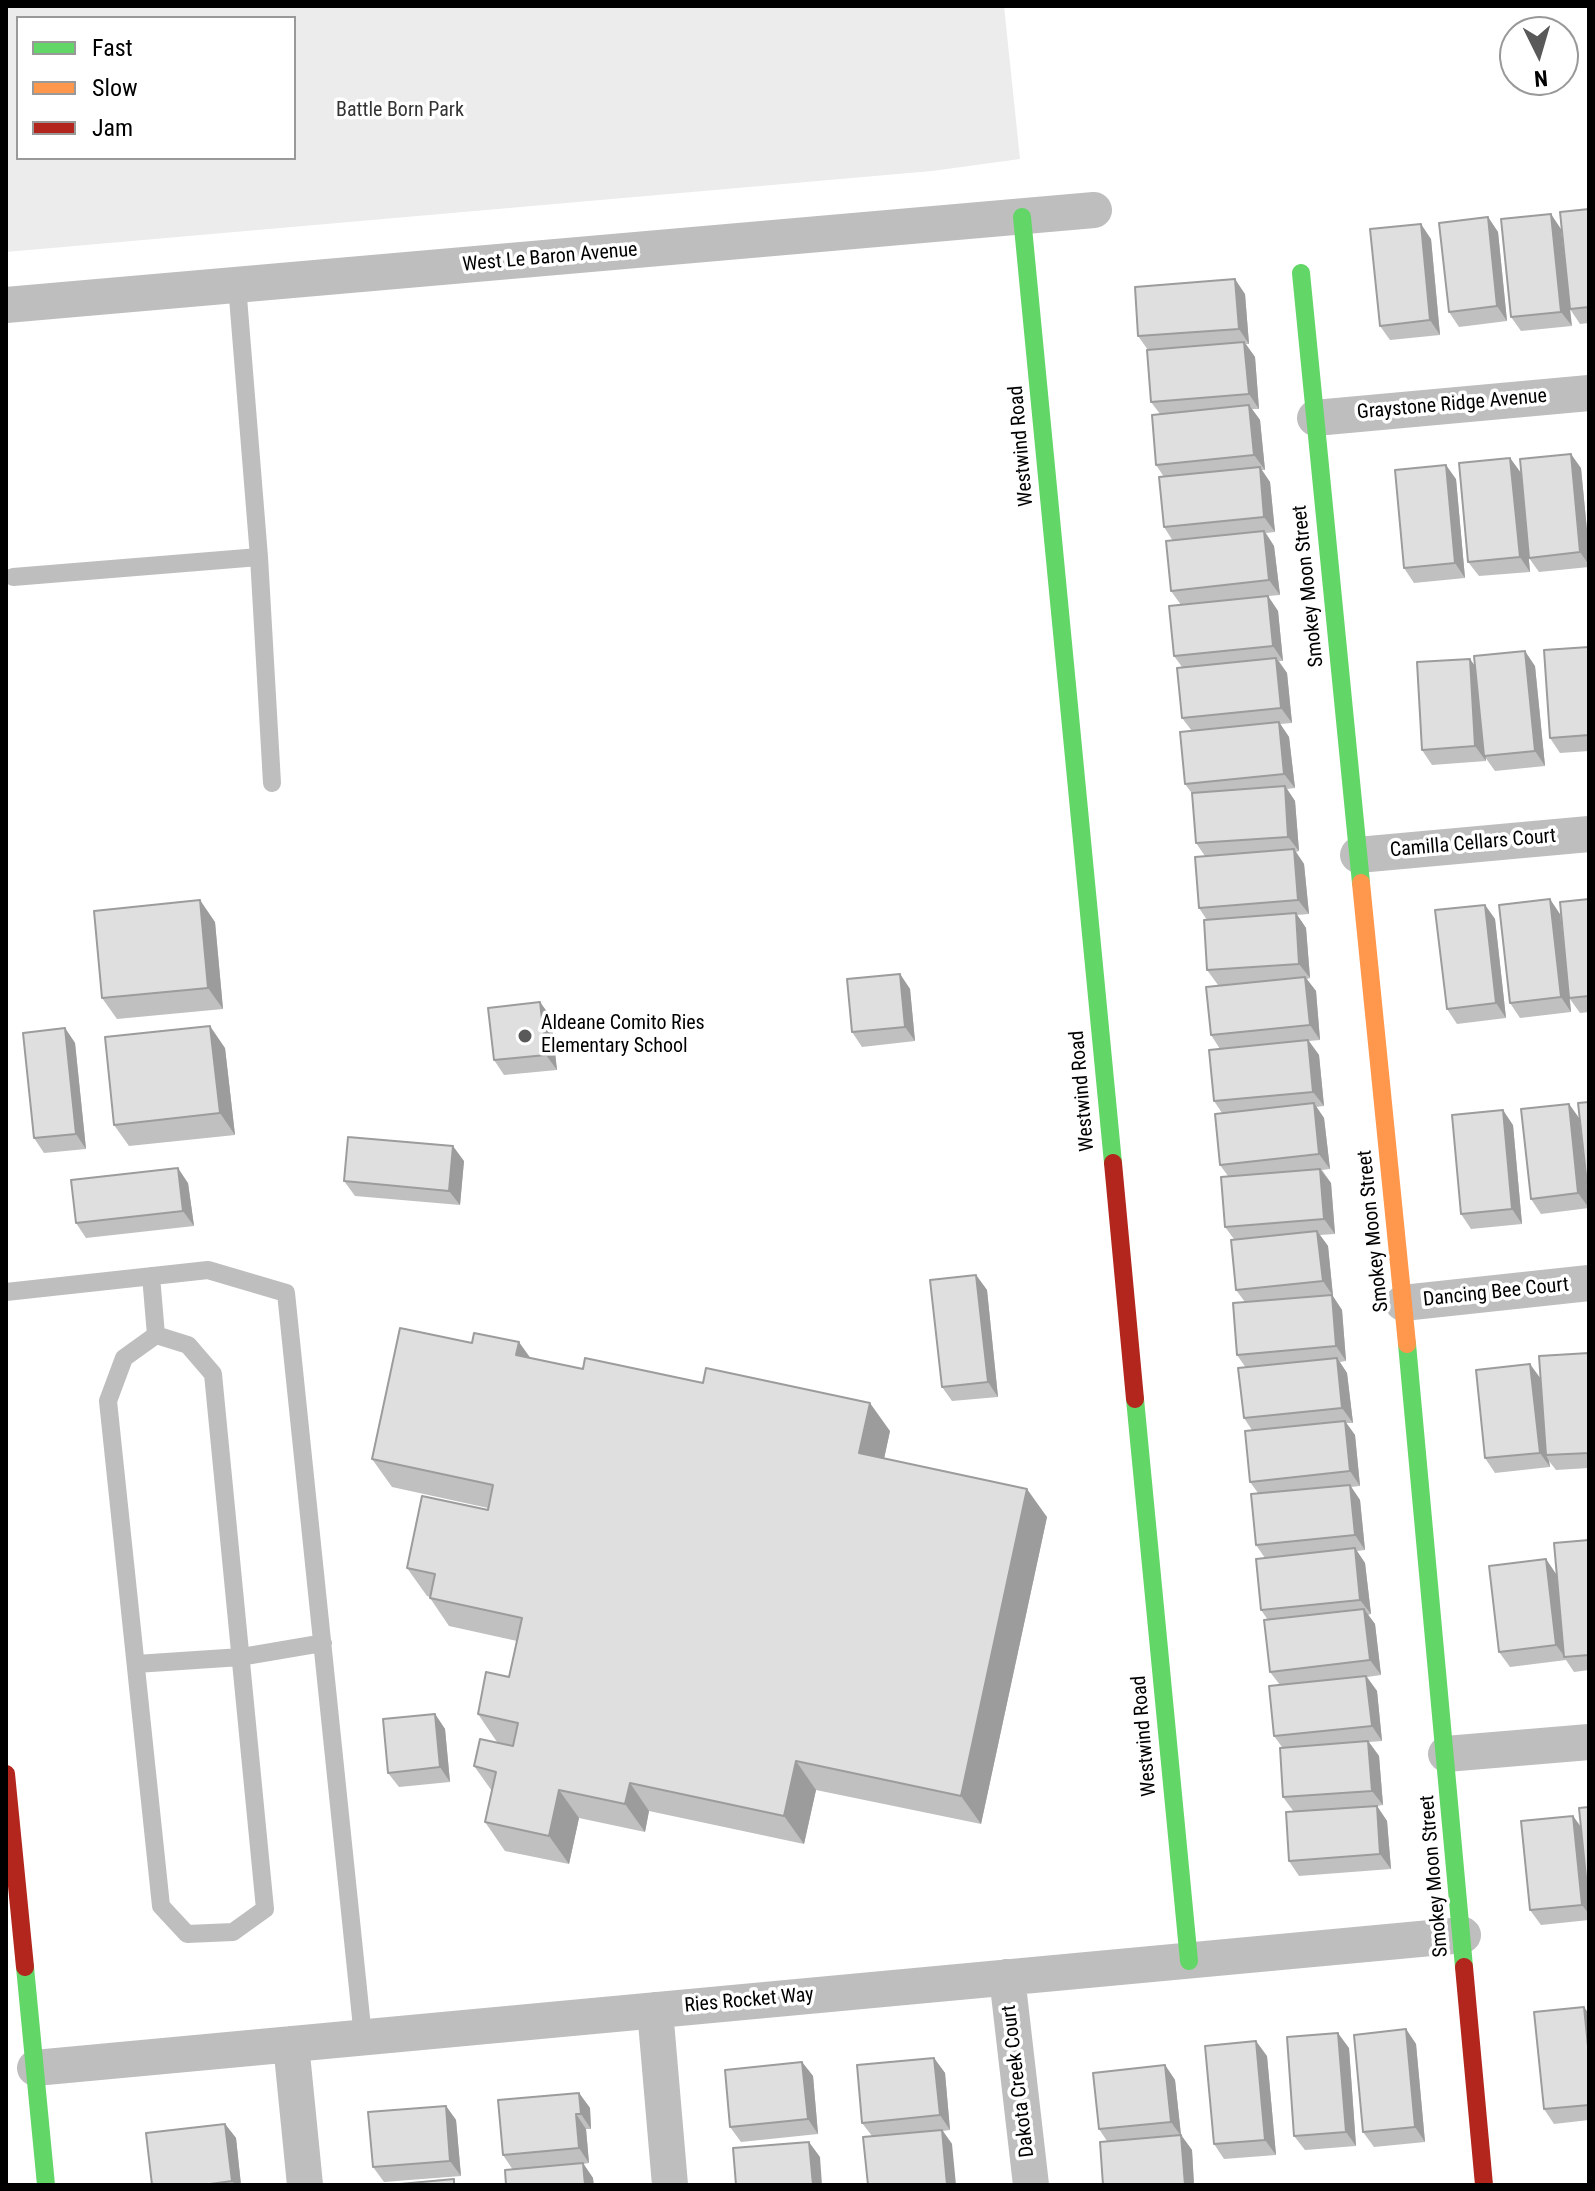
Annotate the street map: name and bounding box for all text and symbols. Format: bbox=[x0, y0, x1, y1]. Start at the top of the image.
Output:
legend bbox=[16, 16, 296, 160]
north arrow bbox=[1499, 16, 1579, 96]
text: Fast bbox=[92, 34, 133, 62]
text: N bbox=[1533, 65, 1549, 91]
text: Slow bbox=[92, 74, 138, 102]
park label: Battle Born Park bbox=[336, 99, 464, 123]
text: Jam bbox=[92, 114, 133, 142]
street label: West Le Baron Avenue bbox=[461, 238, 639, 278]
street label: Westwind Road bbox=[1005, 385, 1039, 507]
street label: Graystone Ridge Avenue bbox=[1356, 385, 1548, 425]
street label: Smokey Moon Street bbox=[1289, 504, 1329, 668]
street label: Camilla Cellars Court bbox=[1389, 825, 1557, 863]
place label: Aldeane Comito Ries Elementary School bbox=[541, 1012, 705, 1059]
marker: Aldeane Comito Ries Elementary School bbox=[516, 1027, 534, 1045]
street label: Westwind Road bbox=[1066, 1030, 1100, 1152]
street label: Smokey Moon Street bbox=[1354, 1149, 1394, 1313]
street label: Dancing Bee Court bbox=[1422, 1273, 1570, 1313]
street label: Westwind Road bbox=[1128, 1675, 1162, 1797]
street label: Smokey Moon Street bbox=[1416, 1794, 1454, 1958]
street label: Ries Rocket Way bbox=[683, 1983, 815, 2019]
street label: Dakota Creek Court bbox=[998, 2003, 1040, 2159]

